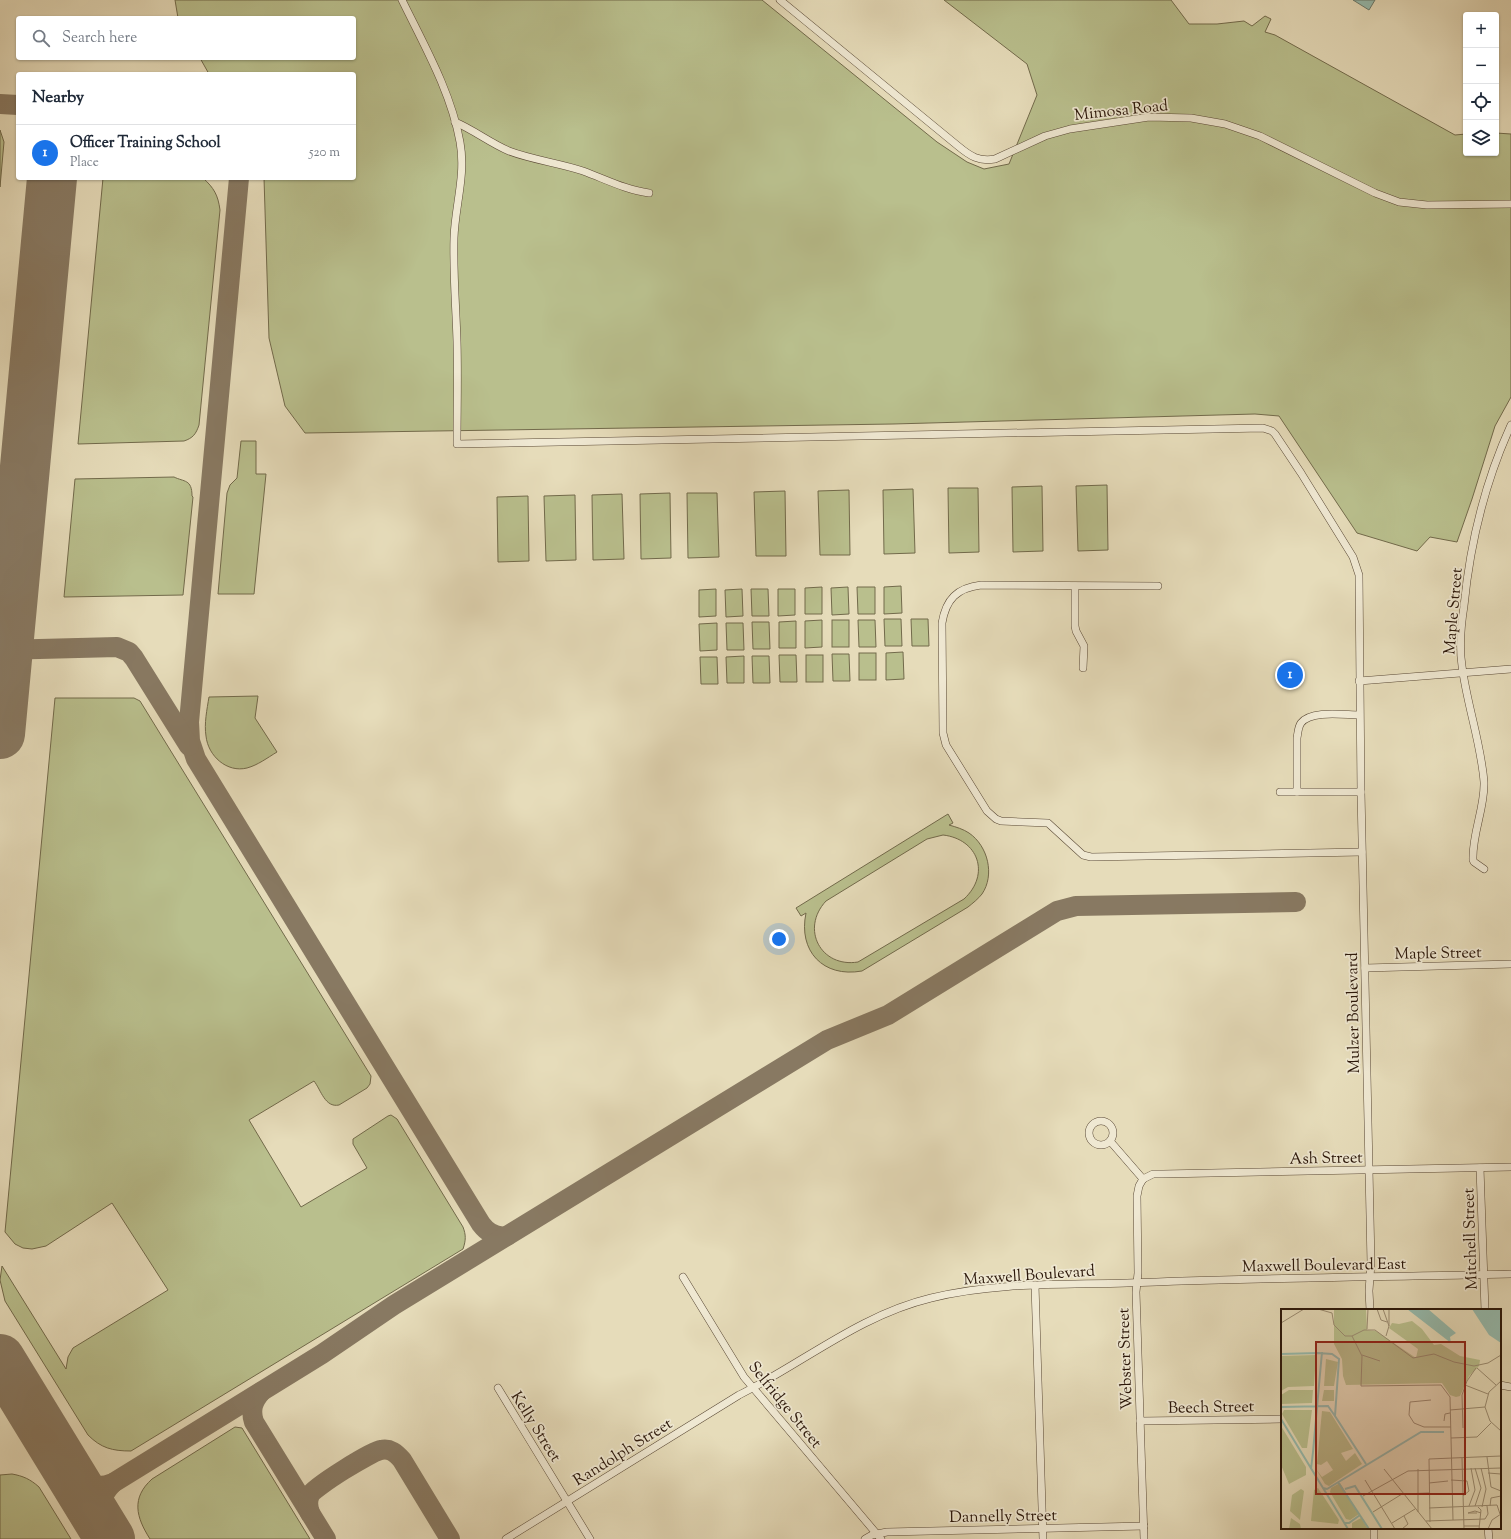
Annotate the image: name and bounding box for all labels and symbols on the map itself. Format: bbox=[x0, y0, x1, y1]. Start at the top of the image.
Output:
street label: Mimosa Road bbox=[1073, 95, 1169, 128]
street label: Maple Street bbox=[1439, 566, 1470, 656]
pin: 1 bbox=[1277, 660, 1303, 690]
your location bbox=[769, 929, 789, 949]
street label: Maple Street bbox=[1394, 942, 1482, 967]
street label: Mulzer Boulevard bbox=[1342, 952, 1367, 1074]
street label: Ash Street bbox=[1289, 1147, 1363, 1172]
street label: Mitchell Street bbox=[1458, 1187, 1485, 1290]
street label: Maxwell Boulevard East bbox=[1242, 1254, 1407, 1279]
street label: Maxwell Boulevard bbox=[963, 1260, 1096, 1293]
street label: Webster Street bbox=[1113, 1307, 1140, 1410]
inset map bbox=[1281, 1309, 1501, 1529]
street label: Selfridge Street bbox=[742, 1357, 827, 1454]
street label: Kelly Street bbox=[504, 1387, 566, 1468]
street label: Beech Street bbox=[1168, 1396, 1255, 1421]
street label: Randolph Street bbox=[569, 1413, 678, 1493]
street label: Dannelly Street bbox=[949, 1505, 1058, 1530]

